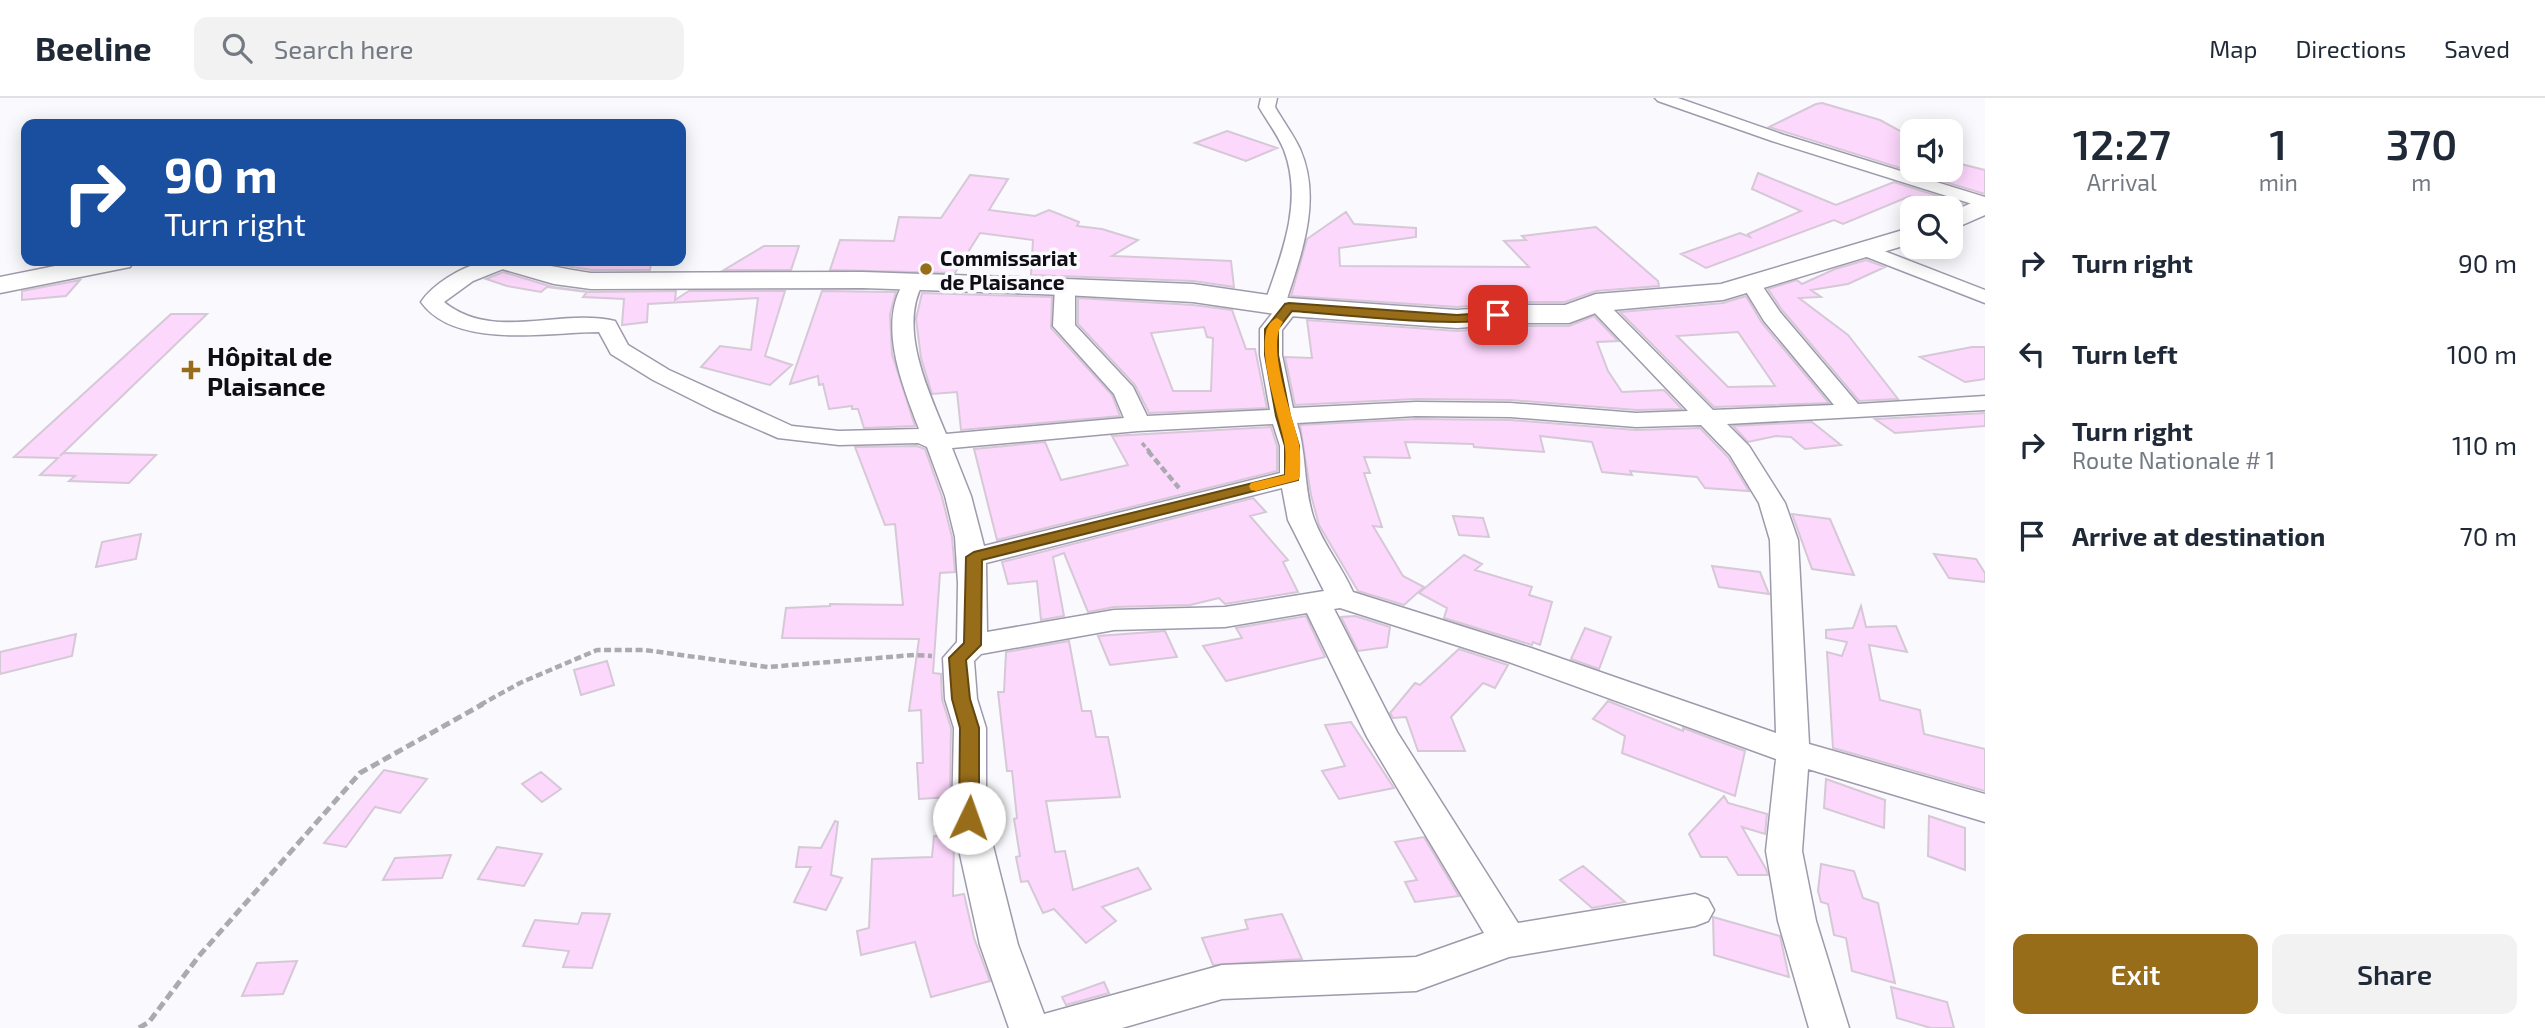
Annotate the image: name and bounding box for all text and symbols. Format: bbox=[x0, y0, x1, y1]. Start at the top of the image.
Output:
search box bbox=[194, 17, 684, 80]
text: Beeline bbox=[35, 28, 152, 68]
icon: search bbox=[218, 29, 256, 67]
text: Search here bbox=[274, 33, 413, 64]
text: Map bbox=[2209, 34, 2257, 63]
text: Directions bbox=[2295, 34, 2406, 63]
text: Saved bbox=[2444, 34, 2510, 63]
text: 12:27 bbox=[2073, 118, 2171, 168]
text: 1 bbox=[2269, 118, 2287, 168]
text: 370 bbox=[2386, 118, 2457, 168]
map controls bbox=[1900, 119, 1963, 259]
button: sound bbox=[1900, 119, 1963, 182]
text: 90 m bbox=[164, 144, 278, 203]
icon: right bbox=[49, 147, 140, 238]
text: Arrival bbox=[2087, 168, 2157, 196]
text: min bbox=[2259, 168, 2298, 196]
text: m bbox=[2411, 168, 2431, 196]
button: search bbox=[1900, 196, 1963, 259]
text: Turn right bbox=[164, 204, 306, 242]
icon: right bbox=[2013, 244, 2051, 282]
place label: Commissariat de Plaisance bbox=[940, 245, 1078, 294]
text: Turn right bbox=[2072, 247, 2193, 278]
text: 90 m bbox=[2458, 247, 2517, 278]
marker: Commissariat de Plaisance bbox=[918, 261, 934, 277]
pin bbox=[1468, 285, 1528, 345]
icon: arrive bbox=[1479, 296, 1517, 334]
icon: left bbox=[2013, 335, 2051, 373]
text: Turn left bbox=[2072, 338, 2178, 369]
text: 100 m bbox=[2447, 338, 2517, 369]
place label: Hôpital de Plaisance bbox=[207, 340, 332, 401]
marker: Hôpital de Plaisance bbox=[181, 360, 201, 380]
text: Turn right bbox=[2072, 415, 2193, 446]
icon: right bbox=[2013, 426, 2051, 464]
text: 110 m bbox=[2452, 429, 2517, 460]
text: Route Nationale # 1 bbox=[2072, 446, 2275, 474]
icon: arrive bbox=[2013, 517, 2051, 555]
text: Arrive at destination bbox=[2072, 520, 2325, 551]
text: 70 m bbox=[2459, 520, 2517, 551]
position arrow bbox=[932, 781, 1006, 855]
button: Exit bbox=[2013, 934, 2258, 1014]
button: Share bbox=[2272, 934, 2517, 1014]

